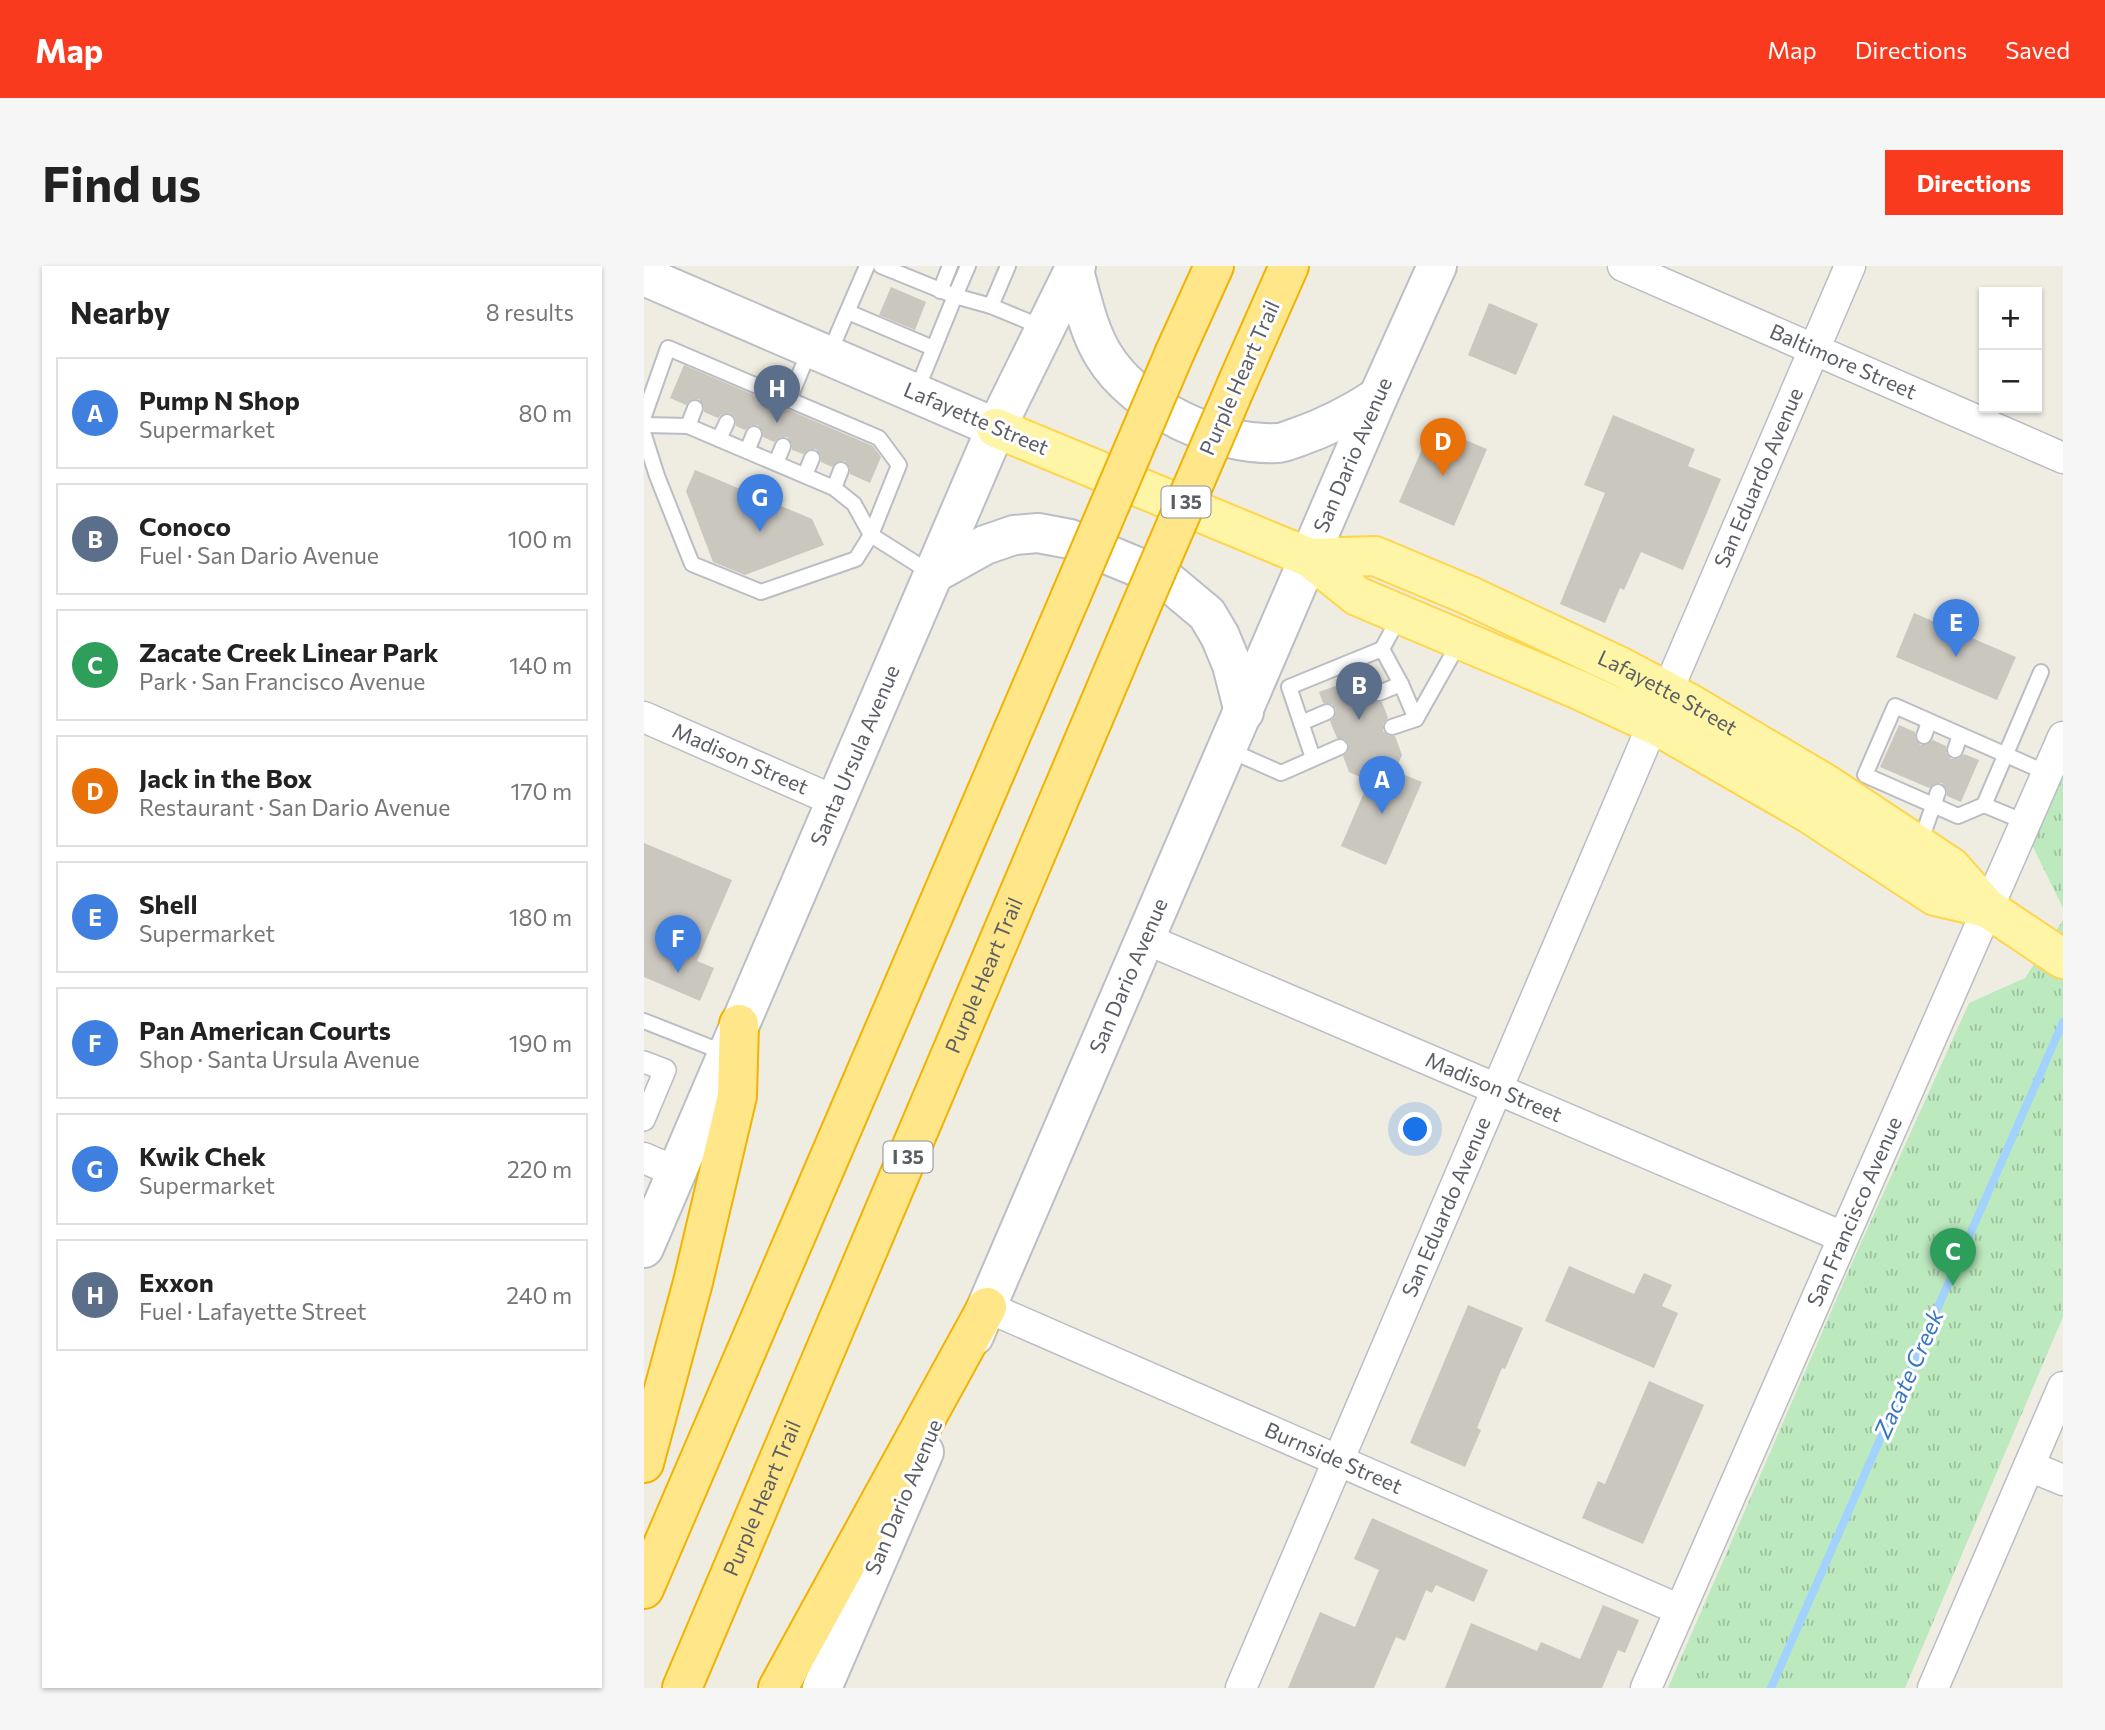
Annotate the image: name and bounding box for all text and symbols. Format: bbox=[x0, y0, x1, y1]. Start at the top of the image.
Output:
text: Map bbox=[35, 29, 103, 70]
text: Map bbox=[1767, 35, 1817, 64]
text: Directions bbox=[1855, 35, 1967, 64]
text: Saved bbox=[2005, 35, 2070, 64]
button: Directions bbox=[1885, 150, 2063, 215]
text: Find us bbox=[42, 152, 201, 212]
map controls bbox=[1979, 287, 2042, 413]
button: + bbox=[1979, 287, 2042, 350]
text: Nearby bbox=[70, 293, 170, 330]
street label: Purple Heart Trail bbox=[1193, 296, 1284, 459]
text: 8 results bbox=[486, 298, 574, 326]
street label: Baltimore Street bbox=[1766, 318, 1921, 404]
button: − bbox=[1979, 350, 2042, 413]
pin: H bbox=[754, 365, 800, 423]
street label: San Dario Avenue bbox=[1307, 373, 1396, 536]
street label: Lafayette Street bbox=[900, 376, 1053, 459]
street label: San Eduardo Avenue bbox=[1708, 383, 1807, 571]
text: Pump N Shop bbox=[139, 384, 300, 415]
text: A bbox=[87, 399, 103, 427]
text: 80 m bbox=[519, 399, 572, 427]
text: Supermarket bbox=[139, 415, 275, 443]
pin: D bbox=[1420, 418, 1466, 476]
pin: G bbox=[737, 474, 783, 532]
road number: I 35 bbox=[1162, 486, 1210, 518]
text: Conoco bbox=[139, 510, 231, 541]
text: B bbox=[87, 525, 103, 553]
text: 100 m bbox=[508, 525, 572, 553]
text: Fuel · San Dario Avenue bbox=[139, 541, 379, 569]
pin: E bbox=[1933, 599, 1979, 657]
text: Zacate Creek Linear Park bbox=[139, 636, 439, 667]
street label: Lafayette Street bbox=[1594, 644, 1742, 740]
text: C bbox=[87, 651, 103, 679]
text: 140 m bbox=[509, 651, 572, 679]
street label: Santa Ursula Avenue bbox=[804, 661, 904, 849]
pin: B bbox=[1336, 662, 1382, 720]
text: Park · San Francisco Avenue bbox=[139, 667, 425, 695]
street label: Madison Street bbox=[669, 717, 813, 799]
pin: A bbox=[1359, 756, 1405, 814]
text: Jack in the Box bbox=[139, 762, 312, 793]
text: D bbox=[87, 777, 103, 805]
text: 170 m bbox=[511, 777, 572, 805]
text: Restaurant · San Dario Avenue bbox=[139, 793, 450, 821]
text: Shell bbox=[139, 888, 198, 919]
street label: Purple Heart Trail bbox=[939, 893, 1027, 1056]
street label: San Dario Avenue bbox=[1083, 894, 1172, 1057]
text: E bbox=[88, 903, 102, 931]
text: 180 m bbox=[509, 903, 572, 931]
pin: F bbox=[655, 915, 701, 973]
text: Supermarket bbox=[139, 919, 275, 947]
text: Pan American Courts bbox=[139, 1014, 391, 1045]
text: F bbox=[88, 1029, 102, 1057]
text: 190 m bbox=[509, 1029, 572, 1057]
text: Shop · Santa Ursula Avenue bbox=[139, 1045, 420, 1073]
street label: Madison Street bbox=[1422, 1046, 1566, 1126]
your location bbox=[1398, 1112, 1432, 1146]
street label: San Francisco Avenue bbox=[1801, 1112, 1906, 1310]
street label: San Eduardo Avenue bbox=[1396, 1113, 1495, 1300]
text: Kwik Chek bbox=[139, 1140, 266, 1171]
road number: I 35 bbox=[884, 1142, 932, 1172]
text: G bbox=[87, 1155, 103, 1183]
text: 220 m bbox=[507, 1155, 572, 1183]
text: Supermarket bbox=[139, 1171, 275, 1199]
pin: C bbox=[1930, 1228, 1976, 1286]
text: Exxon bbox=[139, 1266, 214, 1297]
text: H bbox=[86, 1281, 104, 1309]
text: 240 m bbox=[506, 1281, 572, 1309]
text: Fuel · Lafayette Street bbox=[139, 1297, 366, 1325]
water label: Zacate Creek bbox=[1867, 1304, 1949, 1443]
street label: San Dario Avenue bbox=[859, 1415, 947, 1578]
street label: Purple Heart Trail bbox=[717, 1416, 805, 1579]
street label: Burnside Street bbox=[1261, 1416, 1406, 1498]

